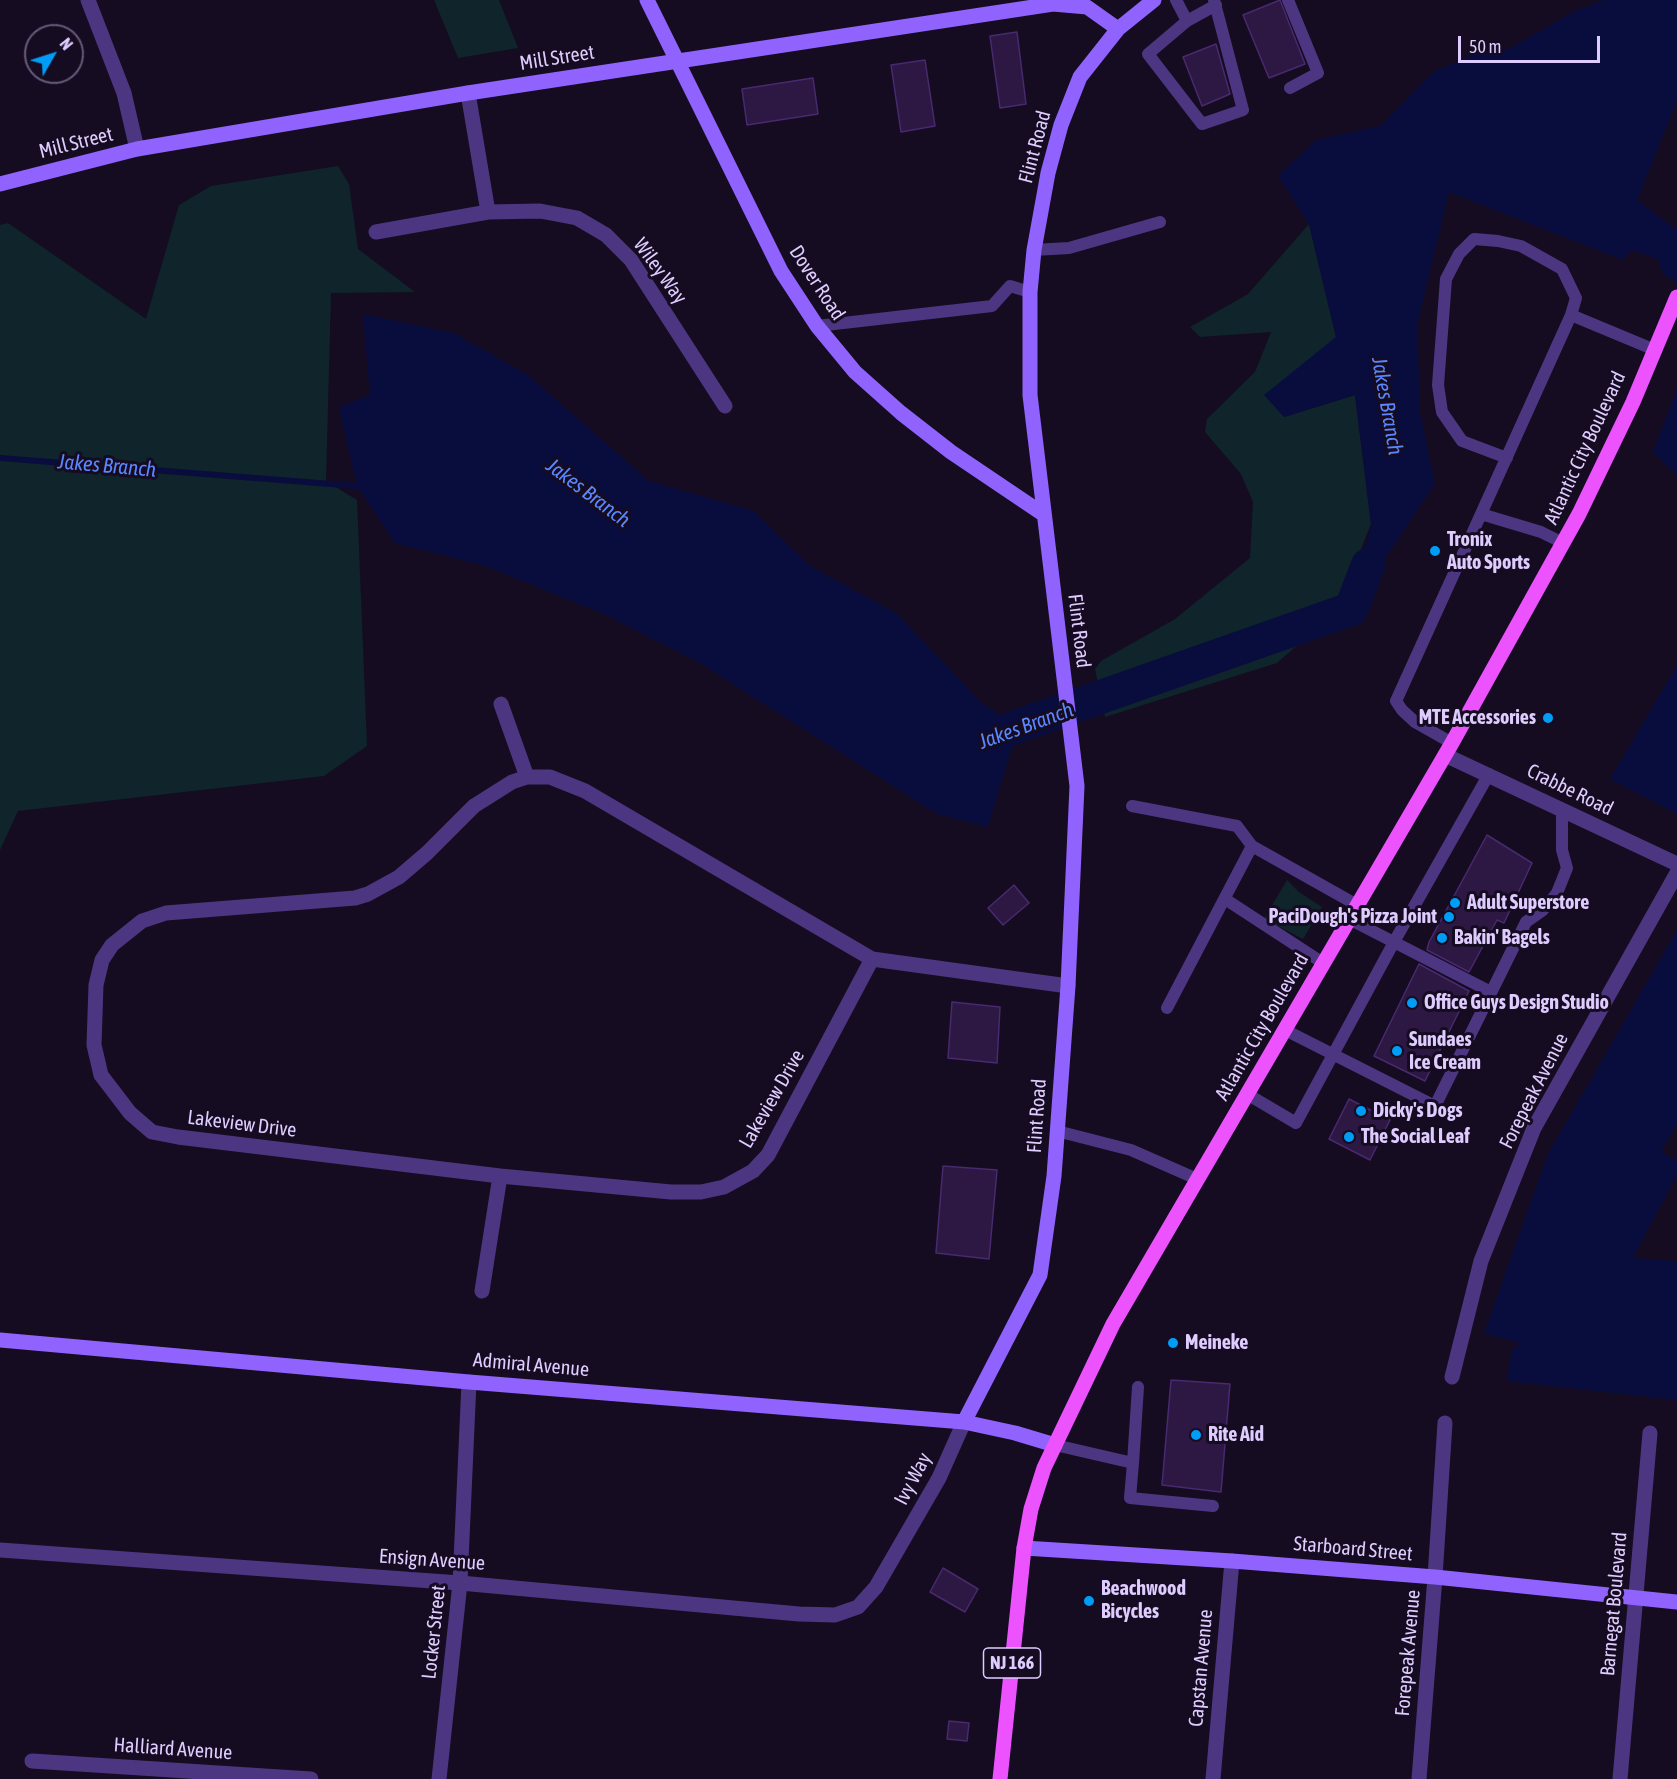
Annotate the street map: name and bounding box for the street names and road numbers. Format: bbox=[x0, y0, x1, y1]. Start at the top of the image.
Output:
street label: Mill Street bbox=[518, 40, 596, 76]
street label: Flint Road bbox=[1014, 108, 1056, 186]
street label: Mill Street bbox=[37, 122, 115, 164]
street label: Wiley Way bbox=[628, 233, 692, 309]
street label: Dover Road bbox=[784, 241, 850, 325]
street label: Atlantic City Boulevard bbox=[1539, 368, 1631, 528]
street label: Flint Road bbox=[1063, 593, 1095, 669]
street label: Crabbe Road bbox=[1523, 759, 1617, 821]
street label: Atlantic City Boulevard bbox=[1210, 949, 1314, 1105]
street label: Forepeak Avenue bbox=[1495, 1029, 1573, 1153]
street label: Lakeview Drive bbox=[734, 1046, 810, 1152]
street label: Flint Road bbox=[1022, 1078, 1052, 1154]
street label: Lakeview Drive bbox=[186, 1105, 298, 1143]
street label: Admiral Avenue bbox=[472, 1348, 590, 1382]
street label: Ivy Way bbox=[889, 1449, 937, 1509]
street label: Barnegat Boulevard bbox=[1596, 1531, 1632, 1677]
street label: Starboard Street bbox=[1292, 1532, 1414, 1566]
street label: Ensign Avenue bbox=[378, 1544, 486, 1576]
street label: Locker Street bbox=[417, 1584, 451, 1680]
street label: Forepeak Avenue bbox=[1391, 1589, 1425, 1717]
street label: Capstan Avenue bbox=[1184, 1608, 1218, 1728]
road number: NJ 166 bbox=[984, 1648, 1040, 1678]
street label: Halliard Avenue bbox=[113, 1733, 233, 1765]

